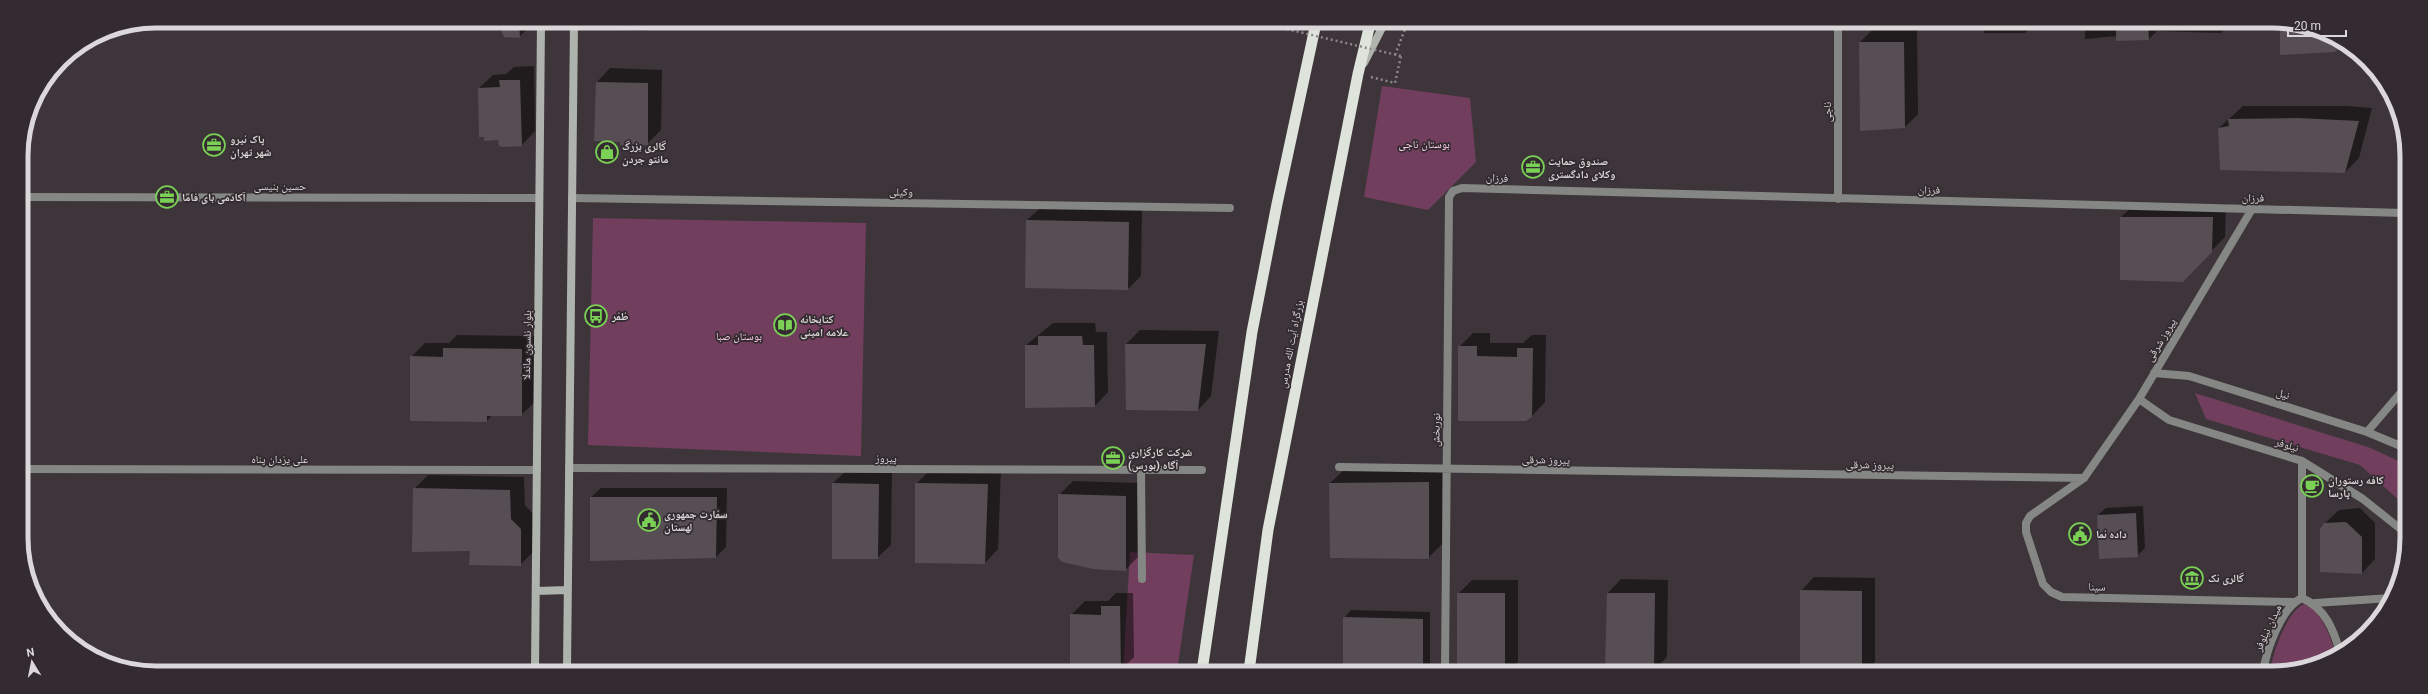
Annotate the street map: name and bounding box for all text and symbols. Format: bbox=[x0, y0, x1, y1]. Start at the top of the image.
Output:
scale bar bbox=[2288, 12, 2346, 38]
text: 20 m bbox=[2294, 19, 2321, 33]
street label: ناجی bbox=[1821, 102, 1834, 122]
office icon: پاک نیرو شهر‌ تهران bbox=[201, 132, 227, 158]
place label: پاک نیرو شهر‌ تهران bbox=[230, 133, 272, 160]
park label: بوستان ناجی bbox=[1398, 138, 1450, 151]
shop icon: گالری بزرگ مانتو جردن bbox=[594, 139, 620, 165]
place label: گالری بزرگ مانتو جردن bbox=[622, 140, 668, 167]
office icon: صندوق حمایت وکلای دادگستری bbox=[1520, 154, 1546, 180]
place label: صندوق حمایت وکلای دادگستری bbox=[1548, 155, 1616, 182]
street label: فرزان bbox=[1486, 171, 1509, 185]
street label: حسین بنیسی bbox=[254, 180, 306, 193]
street label: فرزان bbox=[1918, 183, 1941, 197]
office icon: آکادمی بای فاما bbox=[154, 184, 180, 210]
street label: وكيلی bbox=[889, 185, 913, 199]
place label: آکادمی بای فاما bbox=[182, 191, 246, 205]
street label: فرزان bbox=[2242, 191, 2265, 205]
street label: بزرگراه آیت الله مدرس bbox=[1276, 299, 1306, 389]
bus stop icon: ظفر bbox=[583, 303, 609, 329]
street label: بلوار نلسون ماندلا bbox=[520, 310, 534, 380]
place label: ظفر bbox=[611, 310, 629, 323]
library icon: کتابخانه علامه امینی bbox=[772, 312, 798, 338]
place label: کتابخانه علامه امینی bbox=[800, 313, 849, 340]
street label: پیروز شرقی bbox=[2143, 316, 2179, 364]
park label: بوستان صبا bbox=[716, 330, 762, 343]
street label: نیل bbox=[2275, 386, 2291, 402]
street label: نوربخش bbox=[1429, 413, 1443, 447]
street label: نیلوفر bbox=[2273, 435, 2300, 455]
office icon: شرکت کارگزاری آگاه (بورس) bbox=[1100, 445, 1126, 471]
place label: شرکت کارگزاری آگاه (بورس) bbox=[1128, 446, 1193, 473]
street label: پیروز bbox=[874, 452, 897, 465]
street label: علی یزدان پناه bbox=[251, 453, 309, 466]
street label: پیروز شرقی bbox=[1522, 453, 1570, 467]
street label: پیروز شرقی bbox=[1846, 458, 1894, 472]
cafe icon: کافه رستوران پارسا bbox=[2299, 473, 2325, 499]
place label: کافه رستوران پارسا bbox=[2328, 474, 2384, 500]
public building icon: سفارت جمهوری لهستان bbox=[636, 507, 662, 533]
place label: سفارت جمهوری لهستان bbox=[664, 508, 728, 535]
public building icon: داده نما bbox=[2067, 521, 2093, 547]
place label: داده نما bbox=[2096, 528, 2127, 541]
museum icon: گالری نک bbox=[2179, 565, 2205, 591]
place label: گالری نک bbox=[2208, 572, 2244, 586]
street label: سینا bbox=[2088, 580, 2106, 594]
street label: میدان نیلوفر bbox=[2251, 603, 2284, 654]
north arrow bbox=[12, 642, 52, 682]
text: N bbox=[25, 646, 36, 660]

